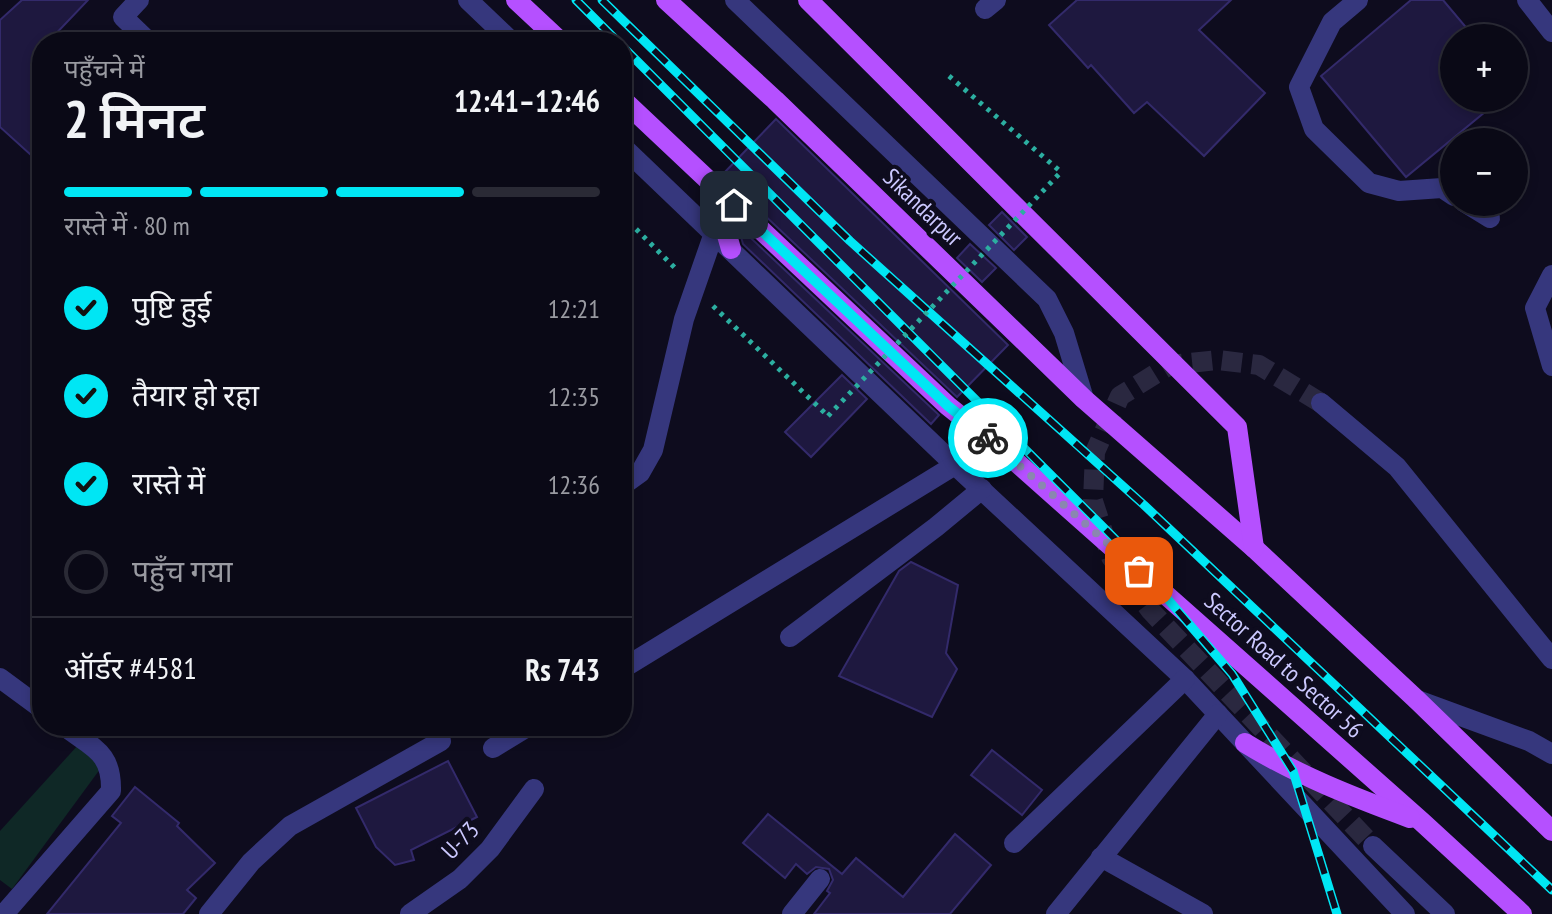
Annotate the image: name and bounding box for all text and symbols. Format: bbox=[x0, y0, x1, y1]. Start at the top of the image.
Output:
map controls bbox=[1440, 24, 1528, 216]
button: + bbox=[1440, 24, 1528, 112]
text: पहुँचने में bbox=[64, 52, 145, 85]
text: 12:41–12:46 bbox=[454, 81, 600, 120]
text: 2 मिनट bbox=[64, 85, 205, 152]
button: − bbox=[1440, 128, 1528, 216]
street label: Sikandarpur bbox=[877, 161, 970, 253]
pin bbox=[700, 171, 768, 239]
icon: home bbox=[712, 183, 756, 227]
text: रास्ते में · 80 m bbox=[64, 209, 190, 242]
icon: check bbox=[64, 286, 108, 330]
text: पुष्टि हुई bbox=[132, 287, 211, 326]
text: 12:21 bbox=[548, 292, 600, 325]
icon: check bbox=[64, 374, 108, 418]
text: तैयार हो रहा bbox=[132, 375, 259, 414]
text: 12:35 bbox=[548, 380, 600, 413]
courier bbox=[948, 398, 1028, 478]
icon: bike bbox=[966, 416, 1010, 460]
icon: check bbox=[64, 462, 108, 506]
text: रास्ते में bbox=[132, 463, 205, 502]
text: 12:36 bbox=[548, 468, 600, 501]
pin bbox=[1105, 537, 1173, 605]
icon: bag bbox=[1117, 549, 1161, 593]
text: पहुँच गया bbox=[132, 551, 232, 590]
street label: Sector Road to Sector 56 bbox=[1198, 585, 1370, 745]
text: ऑर्डर #4581 bbox=[64, 648, 197, 687]
text: Rs 743 bbox=[525, 650, 600, 689]
street label: U-73 bbox=[435, 814, 485, 866]

